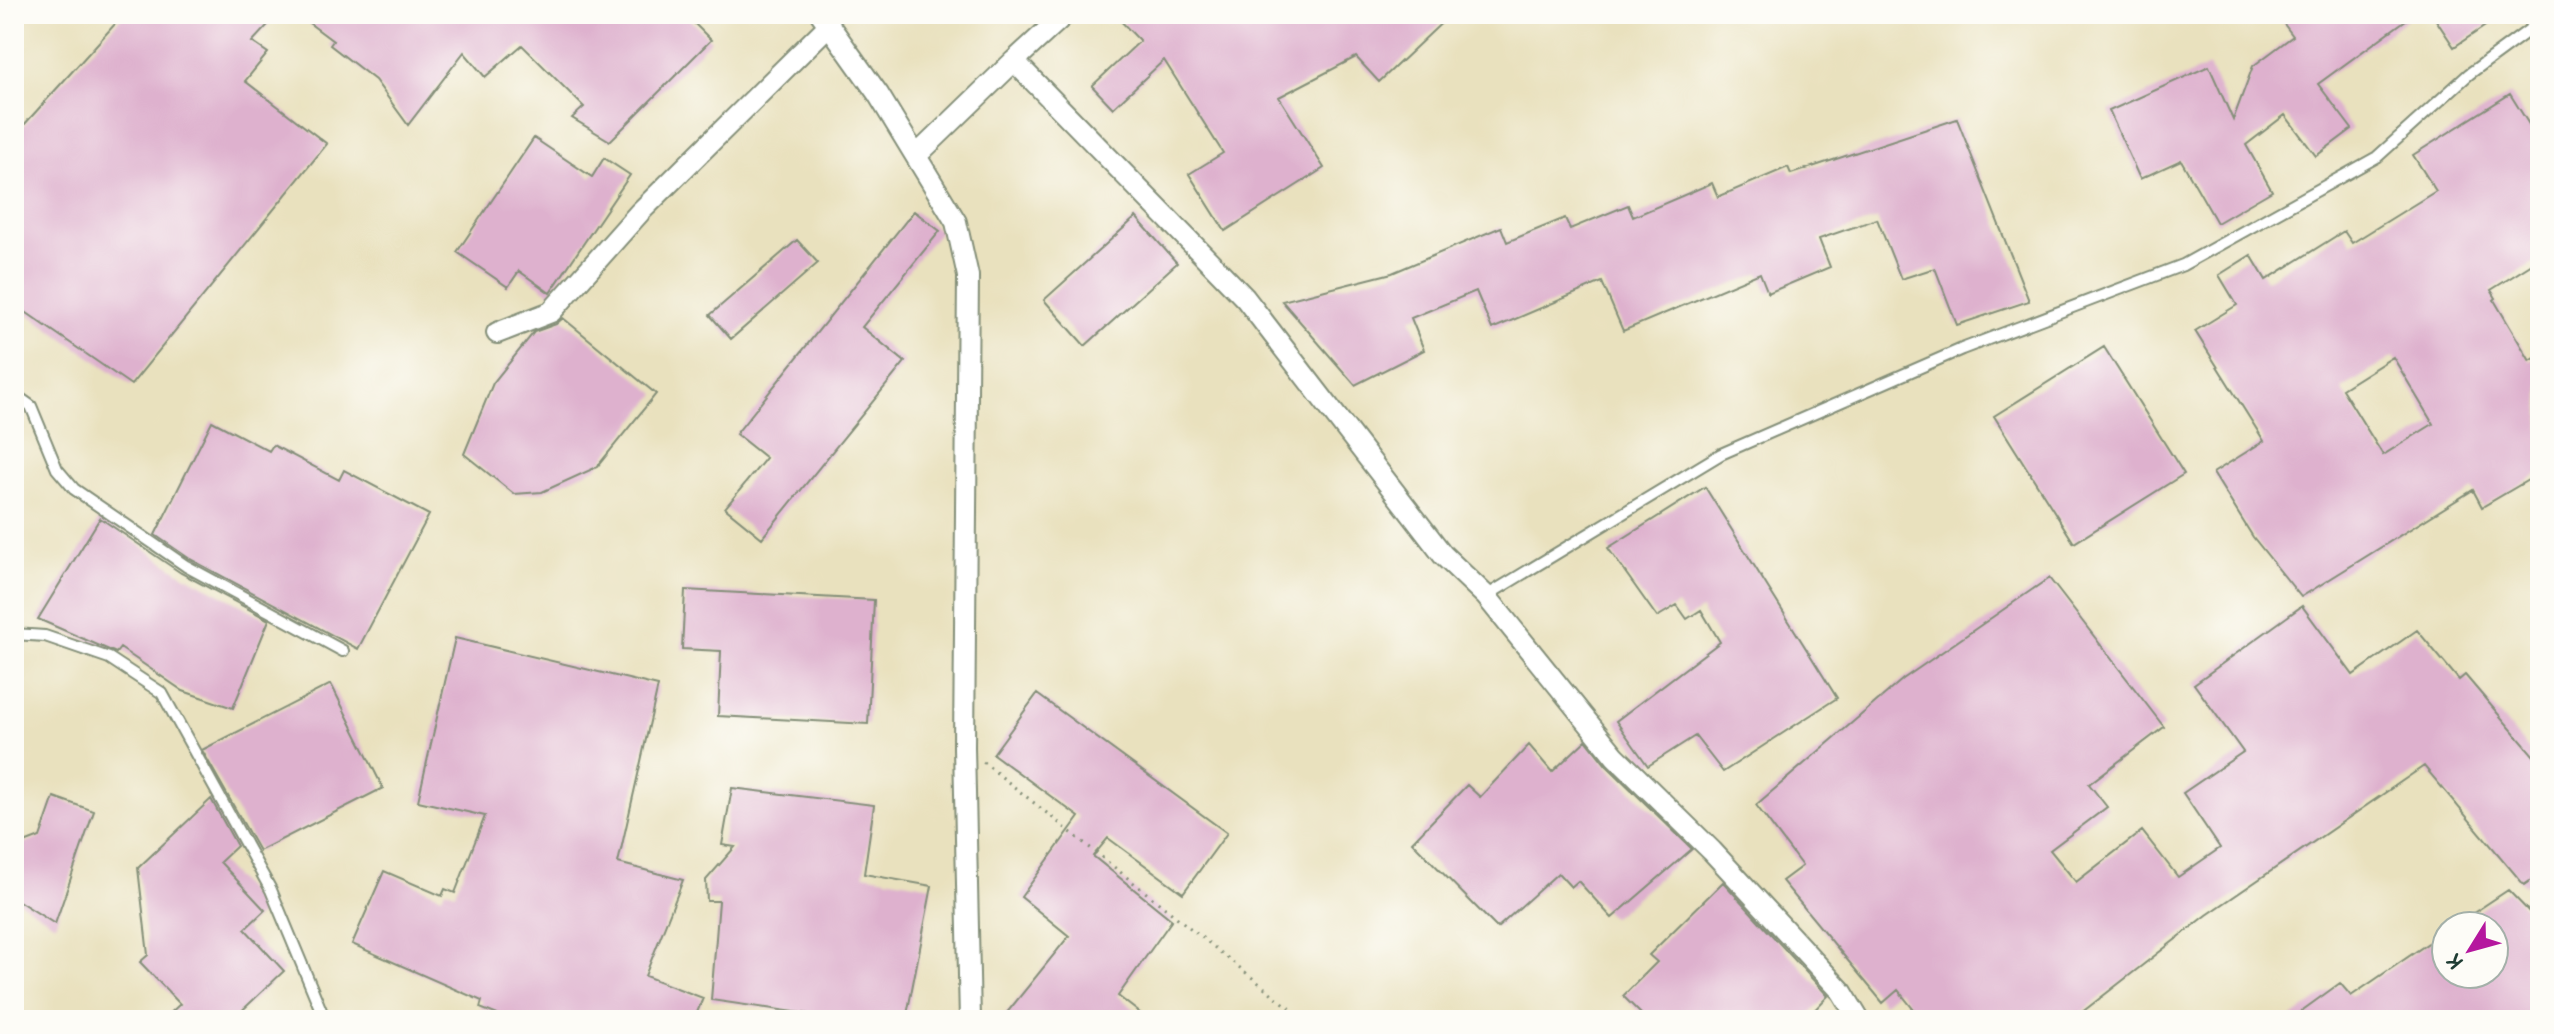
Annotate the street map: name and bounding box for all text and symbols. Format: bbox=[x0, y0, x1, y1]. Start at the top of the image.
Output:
north arrow bbox=[2430, 910, 2510, 990]
text: K bbox=[2438, 948, 2469, 976]

